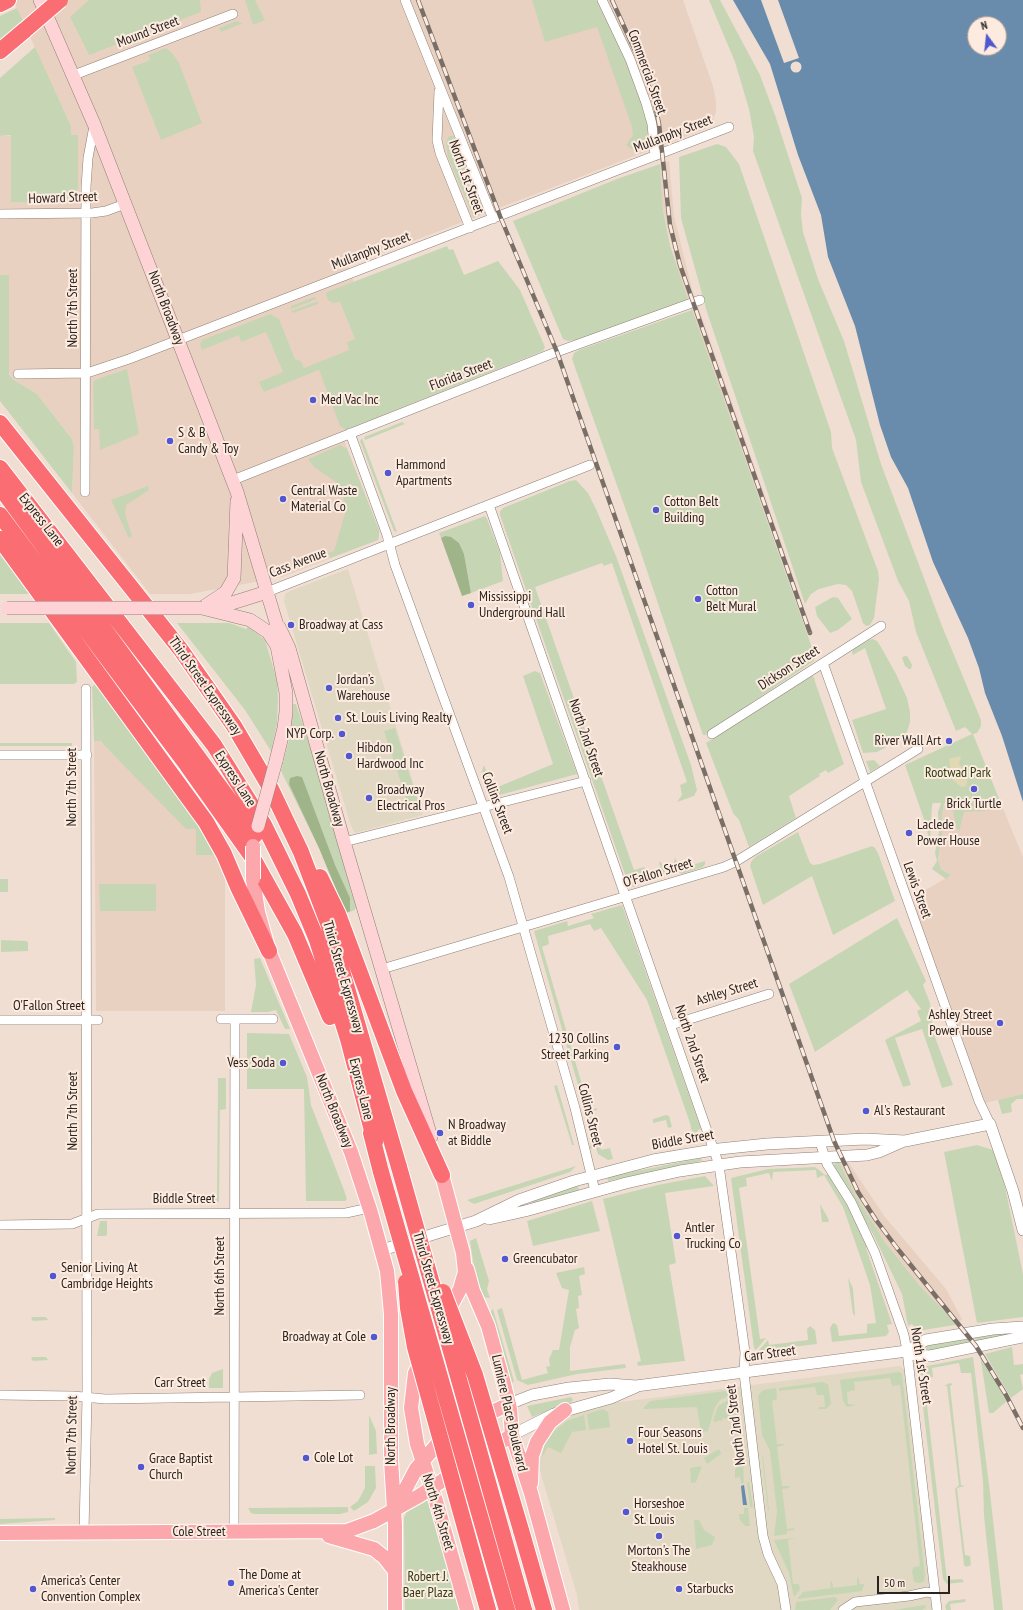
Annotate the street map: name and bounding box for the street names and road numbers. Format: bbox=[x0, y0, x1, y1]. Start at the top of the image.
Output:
street label: Mound Street bbox=[115, 12, 181, 52]
street label: Commercial Street bbox=[624, 27, 670, 117]
street label: Mullanphy Street bbox=[631, 111, 715, 157]
street label: North 1st Street bbox=[445, 138, 487, 216]
street label: Howard Street bbox=[28, 188, 98, 208]
street label: Mullanphy Street bbox=[329, 228, 413, 274]
street label: North 7th Street bbox=[65, 269, 81, 347]
street label: North Broadway bbox=[144, 269, 188, 347]
street label: Florida Street bbox=[427, 355, 495, 395]
street label: Express Lane bbox=[15, 490, 67, 550]
street label: Cass Avenue bbox=[267, 544, 329, 582]
street label: Third Street Expressway bbox=[165, 634, 245, 738]
street label: Dickson Street bbox=[755, 642, 823, 694]
street label: North 2nd Street bbox=[565, 697, 607, 779]
street label: North 7th Street bbox=[64, 748, 80, 826]
street label: Express Lane bbox=[211, 748, 259, 810]
street label: North Broadway bbox=[310, 749, 348, 829]
street label: Collins Street bbox=[478, 770, 516, 836]
street label: O'Fallon Street bbox=[621, 854, 695, 892]
street label: Lewis Street bbox=[899, 859, 935, 921]
street label: Third Street Expressway bbox=[319, 919, 367, 1035]
street label: Ashley Street bbox=[694, 975, 760, 1009]
street label: O'Fallon Street bbox=[13, 998, 85, 1014]
street label: North 2nd Street bbox=[671, 1003, 713, 1085]
street label: Express Lane bbox=[345, 1056, 377, 1122]
street label: North 7th Street bbox=[65, 1072, 81, 1150]
street label: North Broadway bbox=[312, 1072, 356, 1150]
street label: Collins Street bbox=[574, 1082, 606, 1148]
street label: Biddle Street bbox=[651, 1126, 715, 1154]
street label: Biddle Street bbox=[153, 1191, 215, 1207]
street label: Third Street Expressway bbox=[409, 1230, 457, 1346]
street label: North 6th Street bbox=[212, 1237, 228, 1315]
street label: North 1st Street bbox=[907, 1326, 935, 1406]
street label: Carr Street bbox=[743, 1342, 797, 1366]
street label: Lumiere Place Boulevard bbox=[487, 1353, 531, 1473]
street label: Carr Street bbox=[154, 1375, 206, 1391]
street label: North 2nd Street bbox=[723, 1384, 749, 1466]
street label: North Broadway bbox=[383, 1387, 399, 1465]
street label: North 7th Street bbox=[63, 1395, 81, 1475]
street label: North 4th Street bbox=[418, 1472, 458, 1552]
street label: Cole Street bbox=[172, 1524, 226, 1540]

